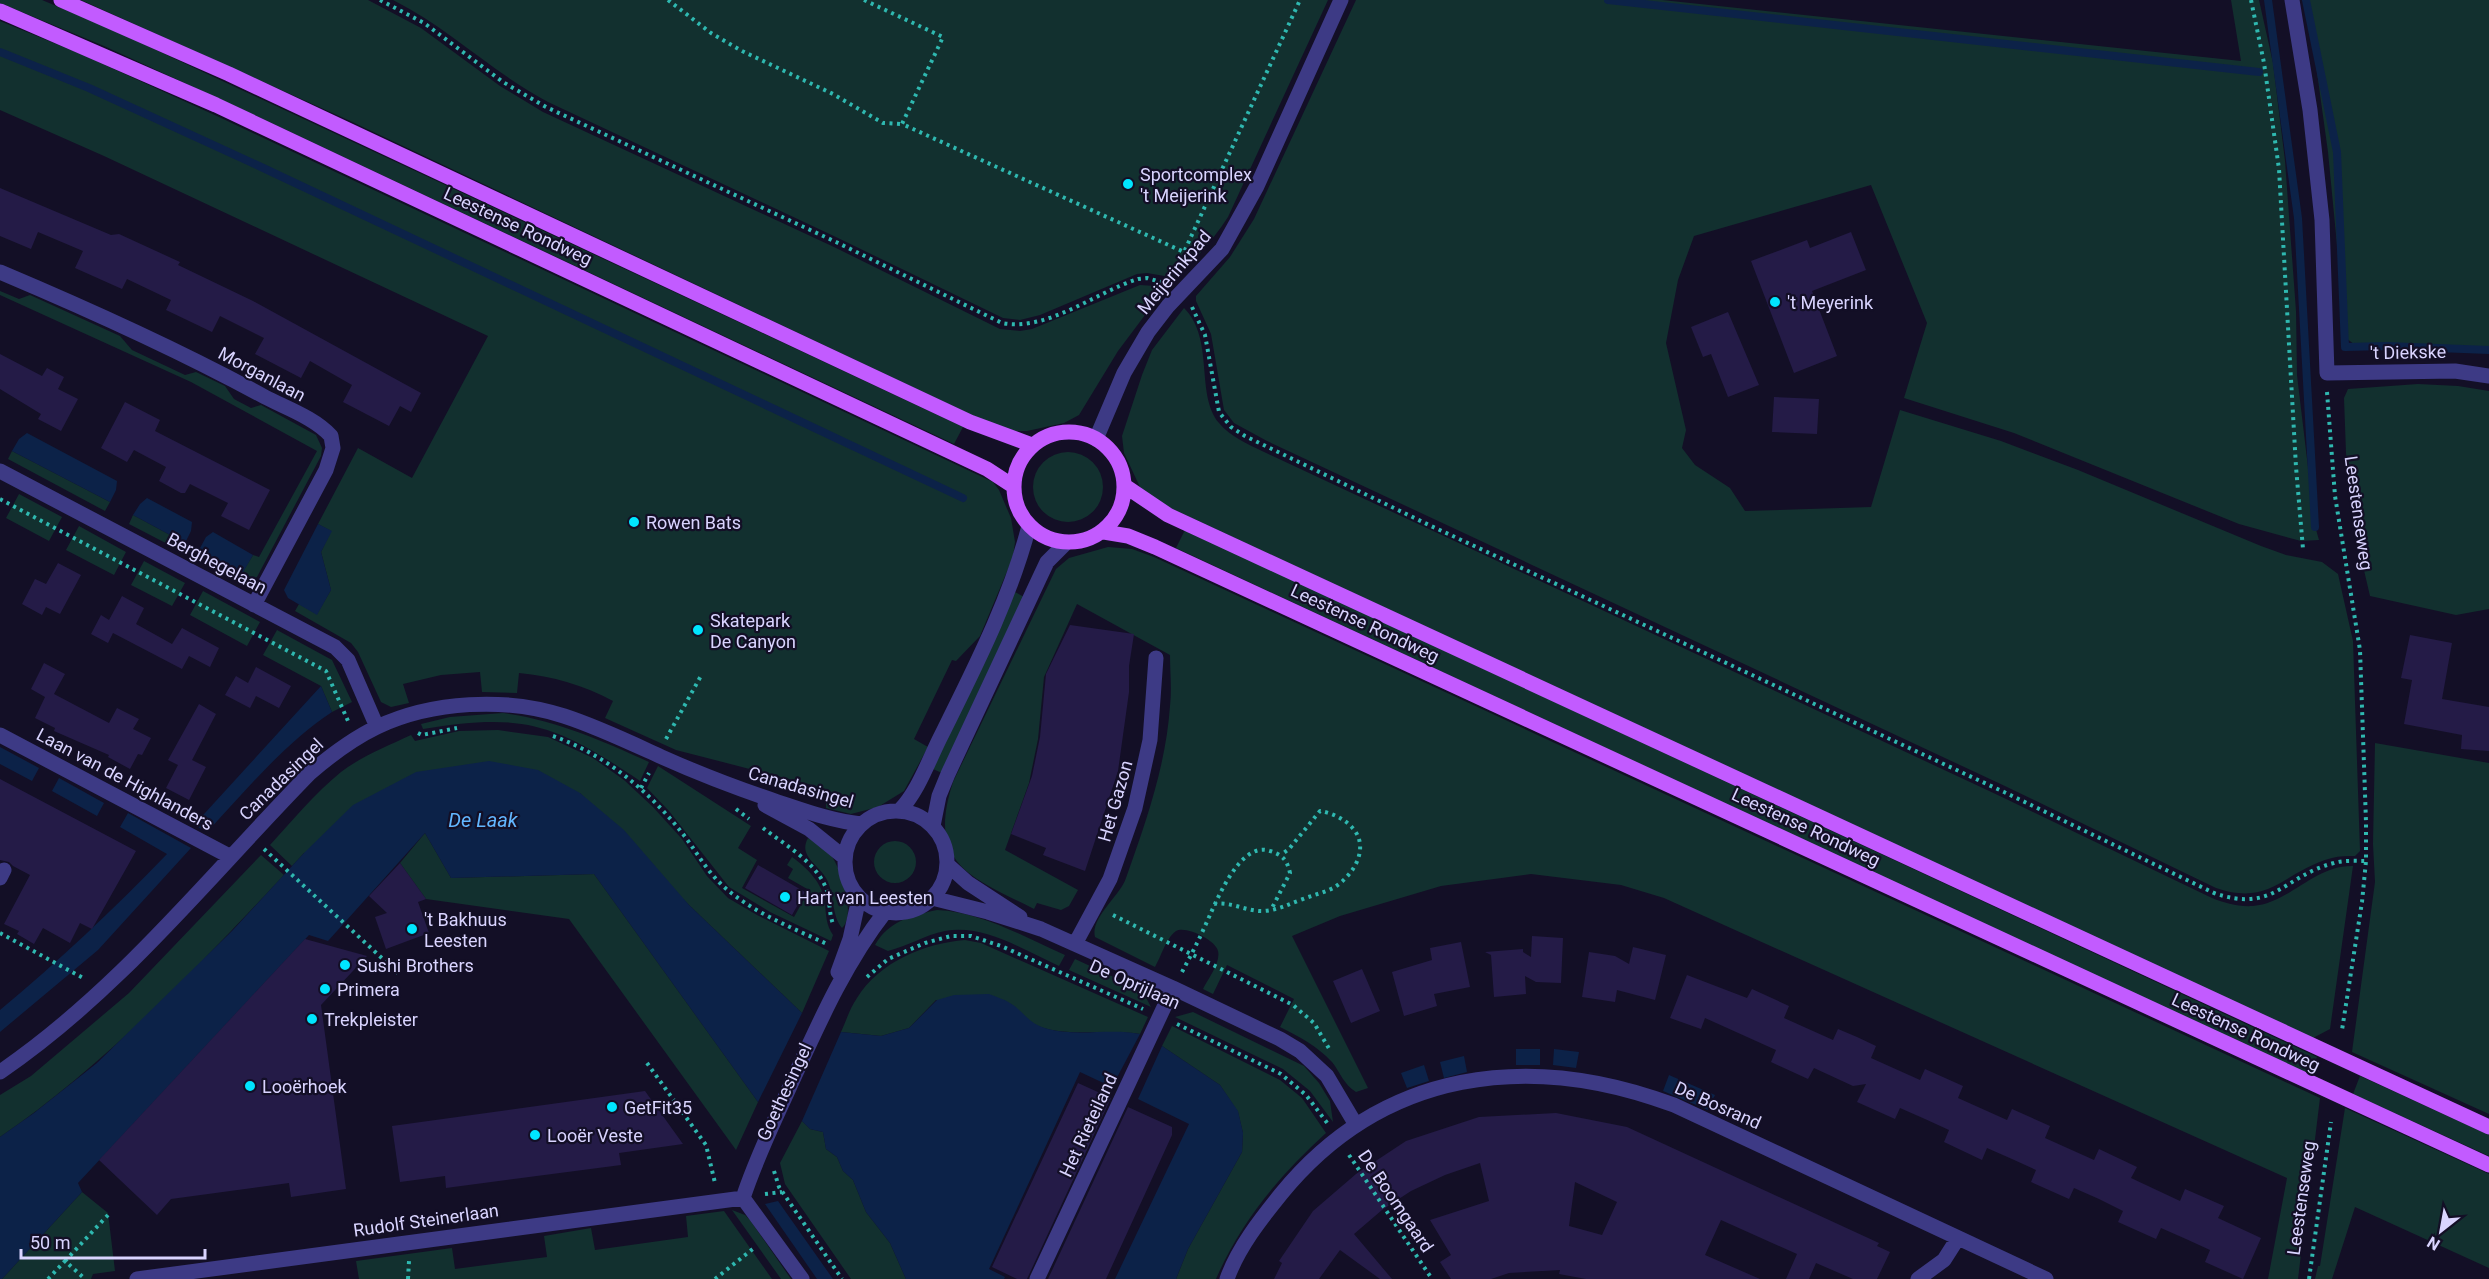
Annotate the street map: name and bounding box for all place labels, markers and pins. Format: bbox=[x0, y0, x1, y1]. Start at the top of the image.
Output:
place label: Sportcomplex 't Meijerink bbox=[1140, 164, 1252, 206]
marker: Sportcomplex 't Meijerink bbox=[1121, 177, 1135, 191]
place label: 't Meyerink bbox=[1787, 292, 1874, 313]
marker: 't Meyerink bbox=[1768, 295, 1782, 309]
place label: Rowen Bats bbox=[646, 512, 741, 533]
marker: Rowen Bats bbox=[627, 515, 641, 529]
place label: Skatepark De Canyon bbox=[710, 610, 796, 652]
marker: Skatepark De Canyon bbox=[691, 623, 705, 637]
place label: Hart van Leesten bbox=[797, 887, 933, 908]
marker: Hart van Leesten bbox=[778, 890, 792, 904]
place label: 't Bakhuus Leesten bbox=[424, 909, 507, 951]
marker: 't Bakhuus Leesten bbox=[405, 922, 419, 936]
place label: Sushi Brothers bbox=[357, 955, 474, 976]
marker: Sushi Brothers bbox=[338, 958, 352, 972]
place label: Primera bbox=[337, 979, 400, 1000]
marker: Primera bbox=[318, 982, 332, 996]
place label: Trekpleister bbox=[324, 1009, 418, 1030]
marker: Trekpleister bbox=[305, 1012, 319, 1026]
place label: Looërhoek bbox=[262, 1076, 348, 1097]
marker: Looërhoek bbox=[243, 1079, 257, 1093]
place label: GetFit35 bbox=[624, 1097, 692, 1118]
marker: GetFit35 bbox=[605, 1100, 619, 1114]
place label: Looër Veste bbox=[547, 1125, 643, 1146]
marker: Looër Veste bbox=[528, 1128, 542, 1142]

